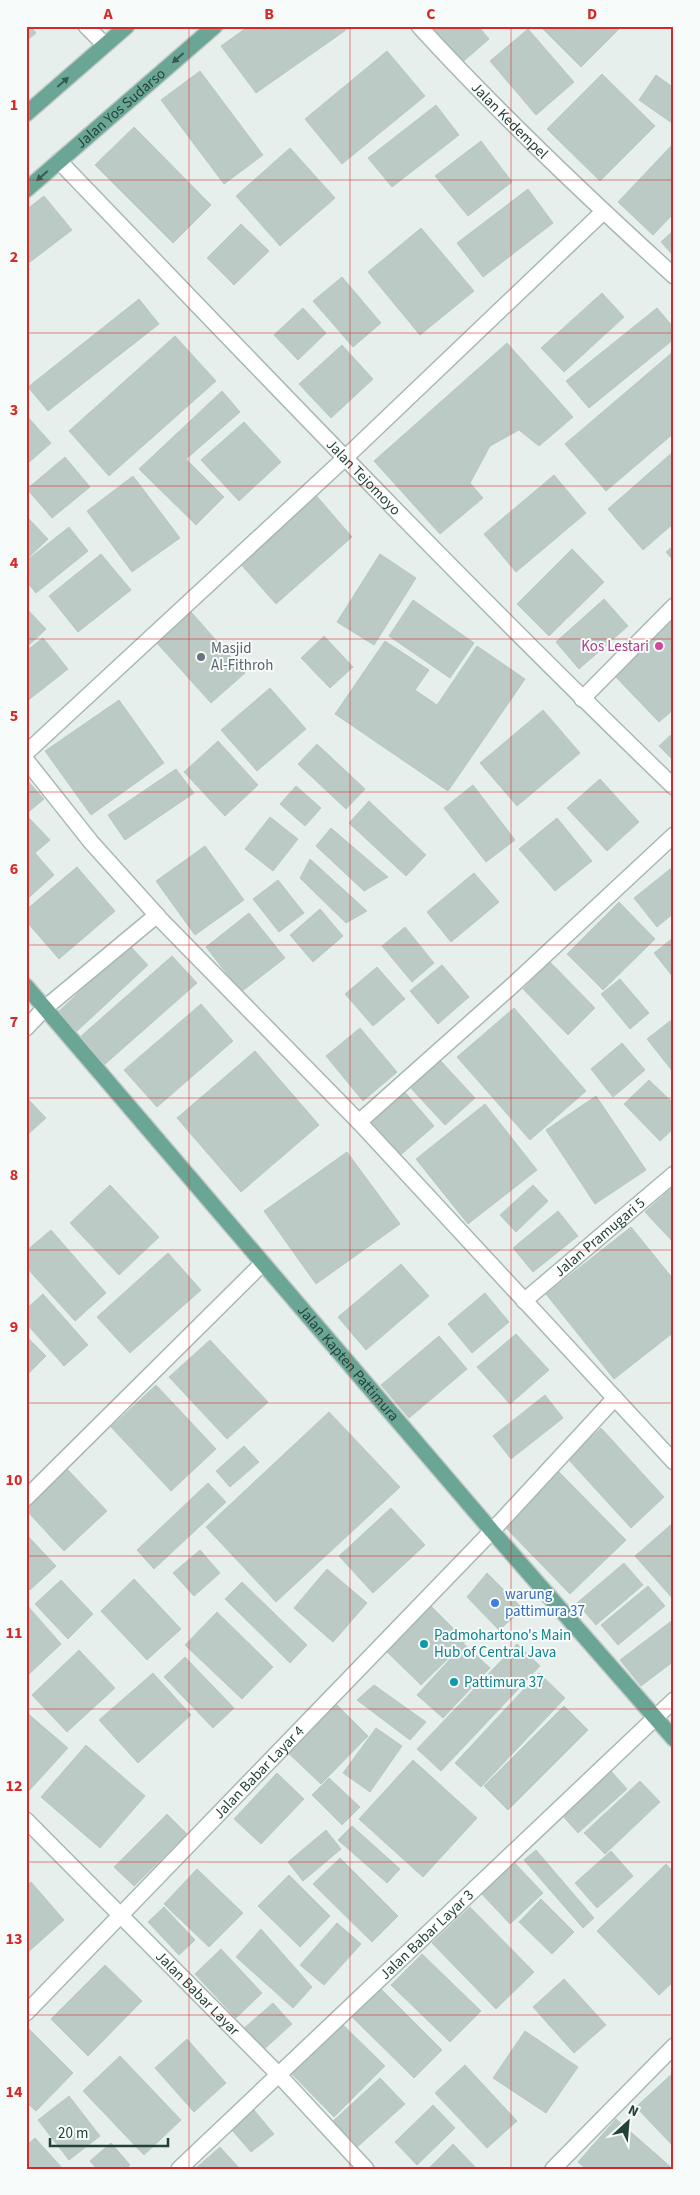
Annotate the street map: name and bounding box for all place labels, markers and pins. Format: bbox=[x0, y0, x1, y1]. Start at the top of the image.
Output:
place label: Kos Lestari bbox=[581, 636, 649, 657]
place label: Masjid Al-Fithroh bbox=[211, 638, 273, 676]
marker: Kos Lestari bbox=[653, 640, 665, 652]
marker: Masjid Al-Fithroh bbox=[195, 651, 207, 663]
place label: warung pattimura 37 bbox=[505, 1584, 585, 1622]
marker: warung pattimura 37 bbox=[489, 1597, 501, 1609]
place label: Padmohartono's Main Hub of Central Java bbox=[434, 1625, 571, 1663]
marker: Padmohartono's Main Hub of Central Java bbox=[418, 1638, 430, 1650]
place label: Pattimura 37 bbox=[464, 1672, 544, 1693]
marker: Pattimura 37 bbox=[448, 1676, 460, 1688]

